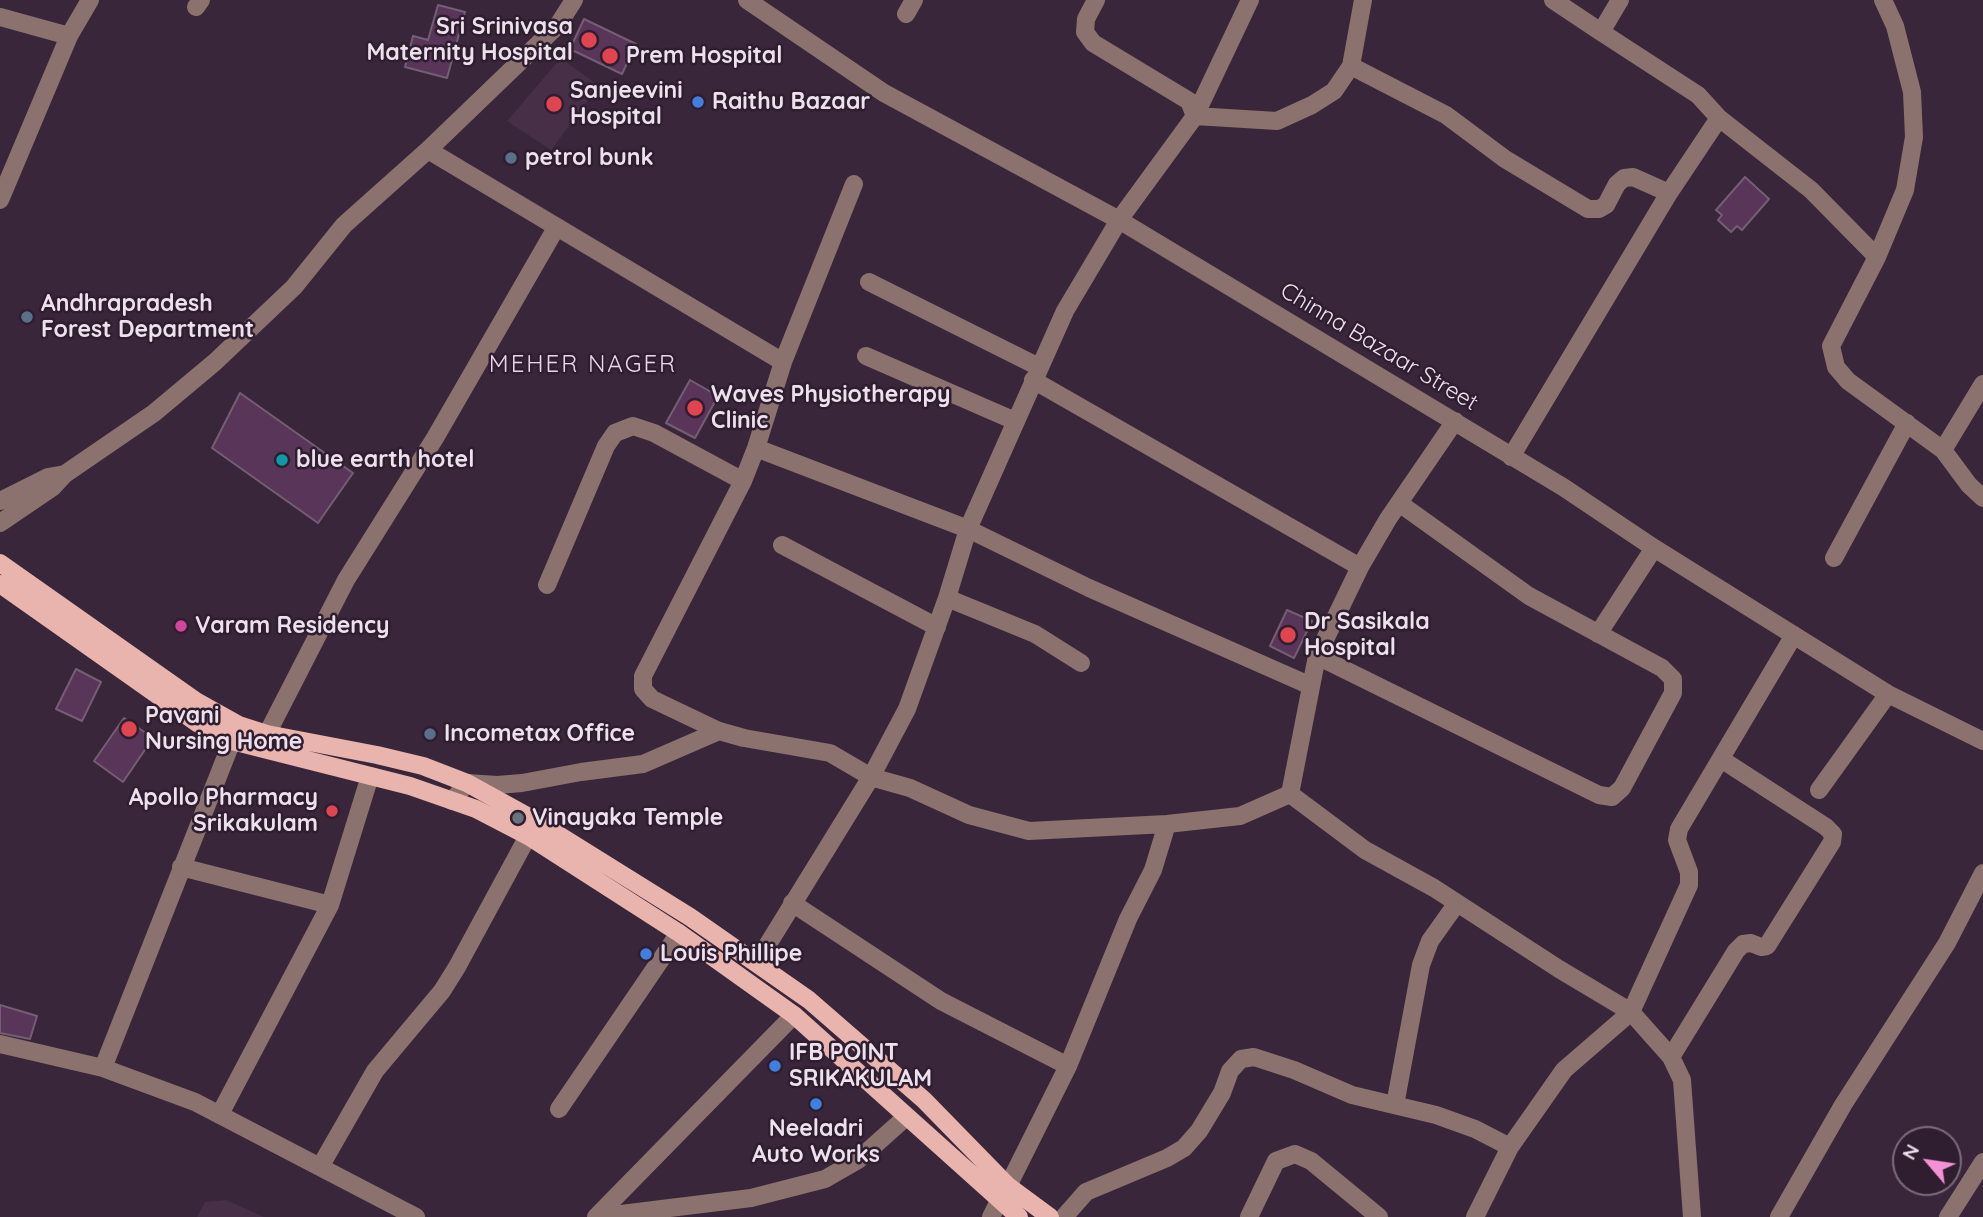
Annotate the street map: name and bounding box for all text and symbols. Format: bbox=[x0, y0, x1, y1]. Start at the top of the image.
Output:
place label: Sri Srinivasa Maternity Hospital bbox=[366, 13, 573, 67]
marker: Sri Srinivasa Maternity Hospital bbox=[579, 30, 599, 50]
place label: Prem Hospital bbox=[626, 42, 782, 70]
marker: Prem Hospital bbox=[600, 46, 620, 66]
place label: Sanjeevini Hospital bbox=[570, 77, 683, 131]
place label: Raithu Bazaar bbox=[712, 88, 870, 116]
marker: Sanjeevini Hospital bbox=[544, 94, 564, 114]
marker: Raithu Bazaar bbox=[690, 94, 706, 110]
place label: petrol bunk bbox=[525, 144, 654, 172]
marker: petrol bunk bbox=[503, 150, 519, 166]
street label: Chinna Bazaar Street bbox=[1275, 277, 1483, 417]
place label: Andhrapradesh Forest Department bbox=[41, 290, 254, 344]
marker: Andhrapradesh Forest Department bbox=[19, 309, 35, 325]
district label: MEHER NAGER bbox=[490, 351, 676, 379]
place label: Waves Physiotherapy Clinic bbox=[711, 381, 950, 435]
marker: Waves Physiotherapy Clinic bbox=[685, 398, 705, 418]
place label: blue earth hotel bbox=[296, 446, 474, 474]
marker: blue earth hotel bbox=[274, 452, 290, 468]
place label: Dr Sasikala Hospital bbox=[1304, 608, 1430, 662]
place label: Varam Residency bbox=[195, 612, 389, 640]
marker: Varam Residency bbox=[173, 618, 189, 634]
marker: Dr Sasikala Hospital bbox=[1278, 625, 1298, 645]
place label: Pavani Nursing Home bbox=[145, 702, 302, 756]
marker: Pavani Nursing Home bbox=[119, 719, 139, 739]
place label: Incometax Office bbox=[444, 720, 635, 748]
marker: Incometax Office bbox=[422, 726, 438, 742]
place label: Apollo Pharmacy Srikakulam bbox=[129, 784, 318, 838]
marker: Apollo Pharmacy Srikakulam bbox=[324, 803, 340, 819]
place label: Vinayaka Temple bbox=[532, 804, 723, 832]
marker: Vinayaka Temple bbox=[510, 810, 526, 826]
place label: Louis Phillipe bbox=[660, 940, 802, 968]
marker: Louis Phillipe bbox=[638, 946, 654, 962]
place label: IFB POINT SRIKAKULAM bbox=[789, 1039, 932, 1093]
marker: IFB POINT SRIKAKULAM bbox=[767, 1058, 783, 1074]
marker: Neeladri Auto Works bbox=[808, 1096, 824, 1112]
place label: Neeladri Auto Works bbox=[752, 1115, 880, 1169]
north arrow bbox=[1892, 1126, 1962, 1196]
text: N bbox=[1897, 1140, 1924, 1164]

